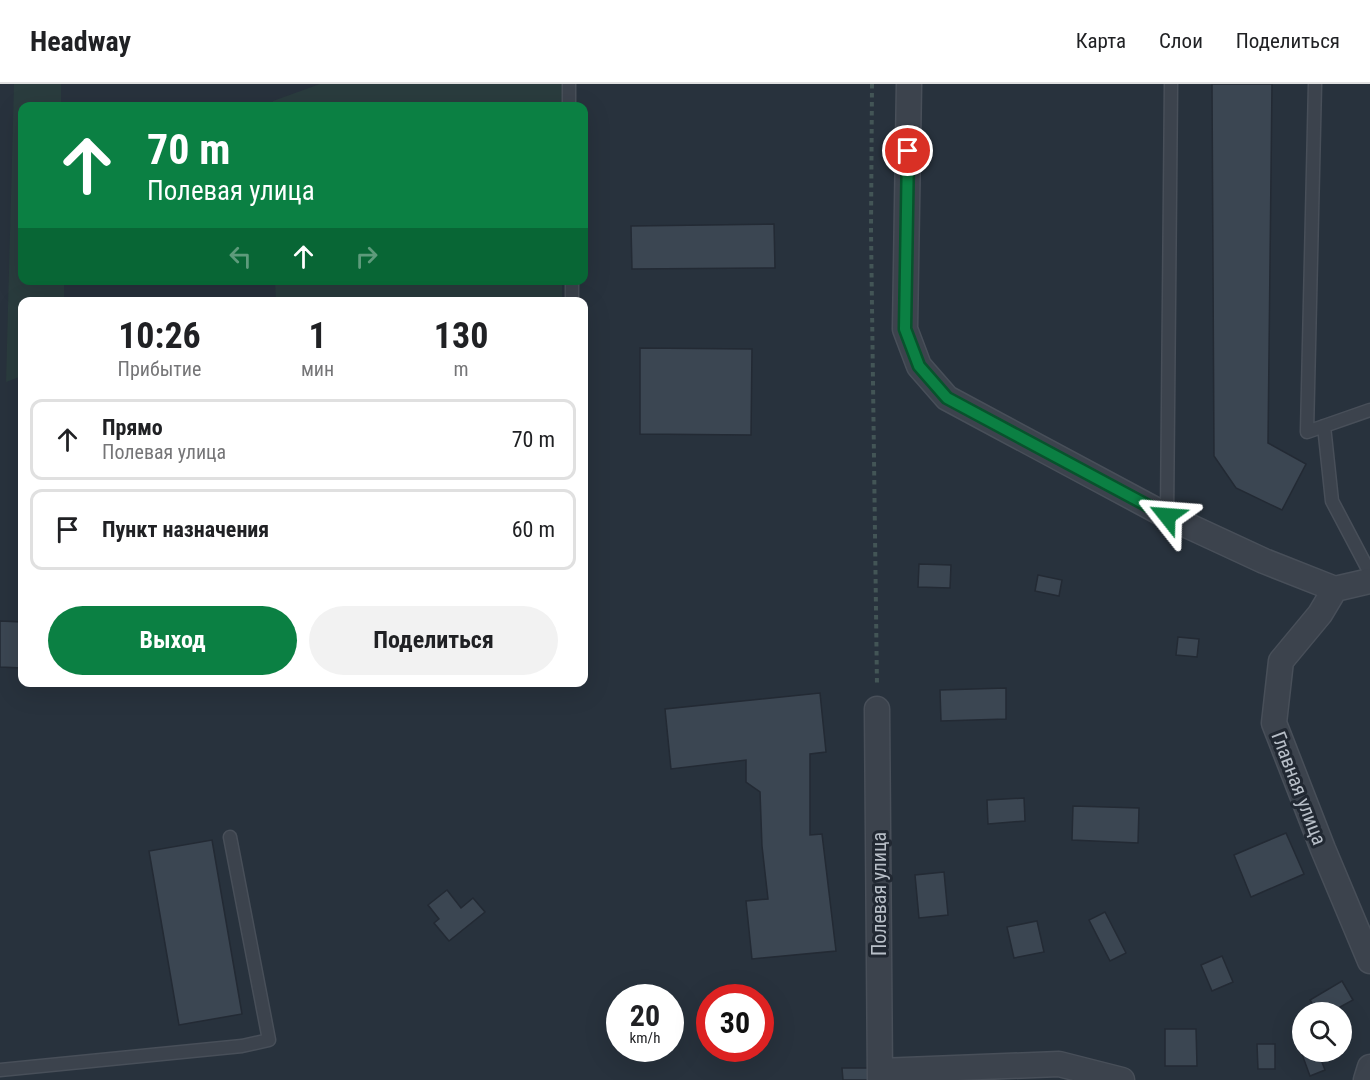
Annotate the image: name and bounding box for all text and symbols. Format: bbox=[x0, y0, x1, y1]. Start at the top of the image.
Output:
text: Headway bbox=[30, 25, 131, 58]
text: Карта bbox=[1076, 29, 1126, 53]
text: Слои bbox=[1159, 29, 1203, 53]
text: Поделиться bbox=[1236, 29, 1340, 53]
text: 70 m bbox=[147, 125, 230, 174]
pin bbox=[882, 125, 933, 176]
icon: ahead bbox=[48, 126, 126, 204]
icon: arrive bbox=[891, 134, 924, 167]
text: Полевая улица bbox=[147, 175, 315, 207]
icon: left bbox=[224, 240, 257, 273]
icon: ahead bbox=[287, 240, 320, 273]
icon: right bbox=[350, 240, 383, 273]
text: 10:26 bbox=[118, 315, 201, 357]
text: 1 bbox=[308, 315, 327, 357]
text: 130 bbox=[434, 315, 488, 357]
text: Прибытие bbox=[118, 357, 201, 381]
text: мин bbox=[301, 357, 334, 381]
text: m bbox=[454, 357, 469, 381]
text: Прямо bbox=[102, 415, 163, 440]
icon: ahead bbox=[51, 423, 84, 456]
text: 70 m bbox=[512, 427, 555, 452]
text: Полевая улица bbox=[102, 440, 226, 464]
position arrow bbox=[1135, 484, 1199, 548]
icon: arrive bbox=[51, 513, 84, 546]
text: Пункт назначения bbox=[102, 517, 269, 542]
text: 60 m bbox=[512, 517, 555, 542]
button: Выход bbox=[48, 606, 297, 675]
button: Поделиться bbox=[309, 606, 558, 675]
street label: Главная улица bbox=[1266, 728, 1332, 848]
street label: Полевая улица bbox=[867, 832, 891, 956]
speed limit sign: 30 bbox=[696, 984, 774, 1062]
text: 20 bbox=[630, 998, 660, 1033]
map controls bbox=[1292, 1002, 1352, 1062]
button: search bbox=[1292, 1002, 1352, 1062]
text: km/h bbox=[630, 1029, 660, 1047]

